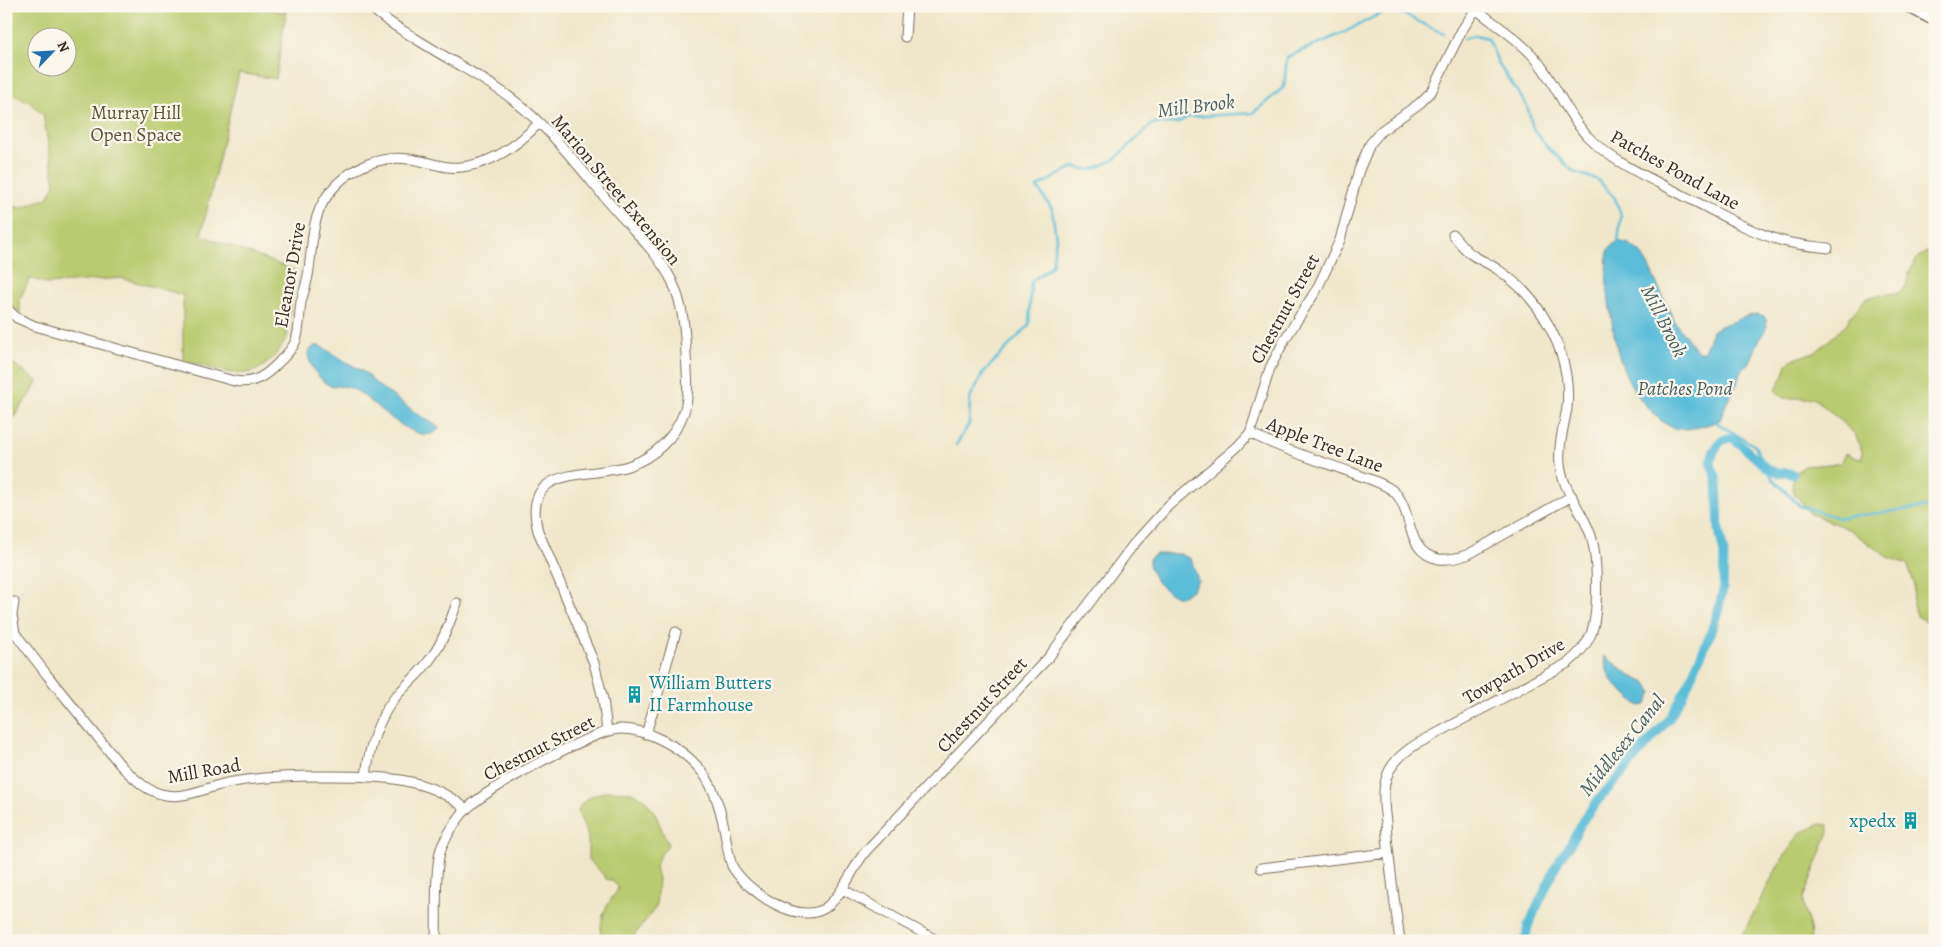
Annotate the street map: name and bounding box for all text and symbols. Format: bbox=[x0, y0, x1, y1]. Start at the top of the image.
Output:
north arrow bbox=[28, 28, 78, 78]
text: N bbox=[53, 38, 74, 55]
water label: Mill Brook bbox=[1156, 88, 1236, 124]
park label: Murray Hill Open Space bbox=[90, 100, 182, 148]
street label: Marion Street Extension bbox=[545, 109, 687, 271]
street label: Patches Pond Lane bbox=[1606, 124, 1744, 216]
street label: Eleanor Drive bbox=[268, 220, 312, 330]
street label: Chestnut Street bbox=[1244, 249, 1326, 369]
water label: Mill Brook bbox=[1634, 280, 1694, 362]
water label: Patches Pond bbox=[1637, 375, 1733, 402]
street label: Apple Tree Lane bbox=[1262, 411, 1387, 479]
street label: Towpath Drive bbox=[1458, 631, 1570, 711]
street label: Chestnut Street bbox=[931, 652, 1033, 758]
place label: William Butters II Farmhouse bbox=[648, 670, 772, 718]
building icon: William Butters II Farmhouse bbox=[625, 684, 645, 704]
water label: Middlesex Canal bbox=[1573, 688, 1671, 802]
street label: Chestnut Street bbox=[479, 709, 599, 787]
street label: Mill Road bbox=[165, 752, 243, 790]
place label: xpedx bbox=[1849, 808, 1896, 834]
building icon: xpedx bbox=[1900, 811, 1920, 831]

